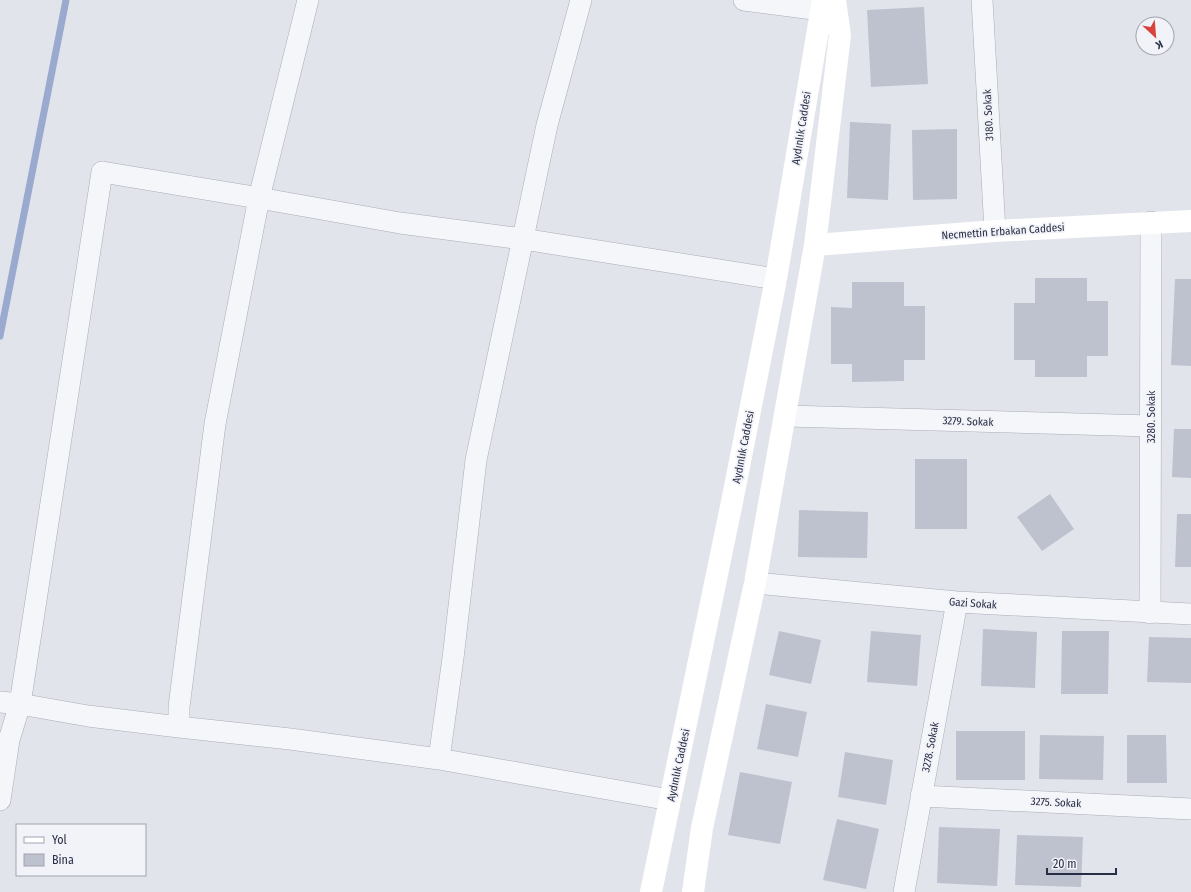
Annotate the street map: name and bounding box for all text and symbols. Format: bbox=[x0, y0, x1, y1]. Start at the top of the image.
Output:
north arrow bbox=[1135, 16, 1175, 56]
text: K bbox=[1153, 37, 1165, 52]
street label: 3180. Sokak bbox=[981, 88, 996, 141]
street label: Aydınlık Caddesi bbox=[789, 90, 814, 166]
street label: Necmettin Erbakan Caddesi bbox=[941, 221, 1065, 242]
street label: 3280. Sokak bbox=[1145, 390, 1158, 443]
street label: Aydınlık Caddesi bbox=[730, 409, 757, 485]
street label: 3279. Sokak bbox=[942, 414, 995, 429]
street label: Gazi Sokak bbox=[949, 595, 998, 612]
street label: 3278. Sokak bbox=[919, 720, 942, 773]
street label: Aydınlık Caddesi bbox=[664, 727, 693, 803]
street label: 3275. Sokak bbox=[1030, 795, 1082, 810]
legend bbox=[16, 824, 146, 876]
text: Yol bbox=[52, 833, 67, 847]
scale bar bbox=[1047, 850, 1116, 876]
text: Bina bbox=[52, 853, 74, 867]
text: 20 m bbox=[1053, 857, 1077, 871]

